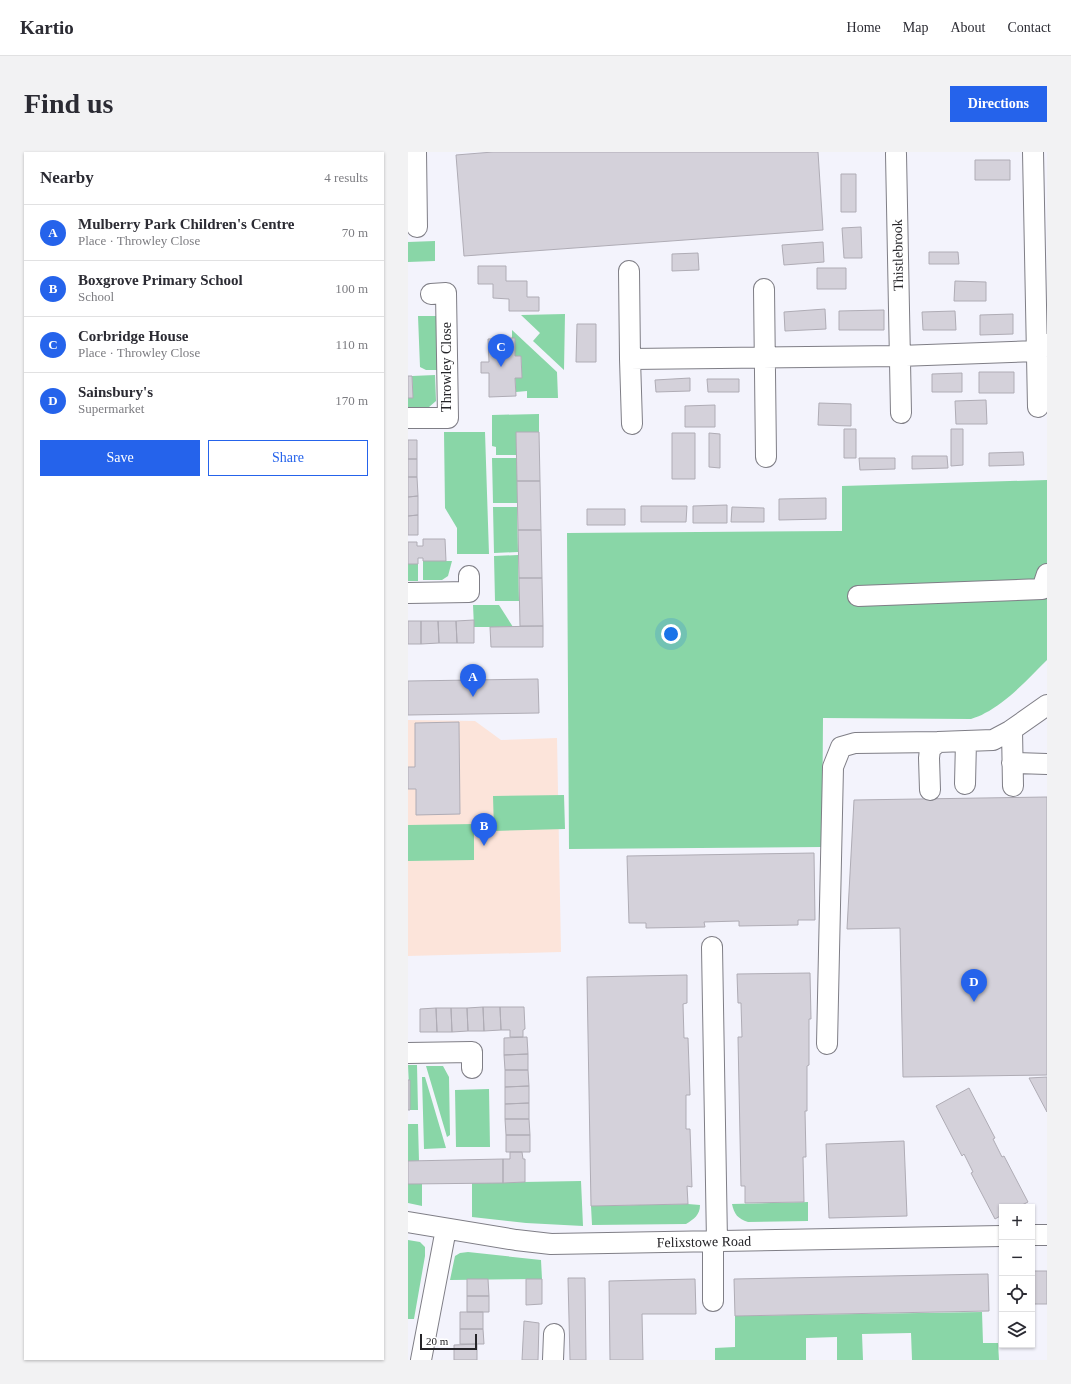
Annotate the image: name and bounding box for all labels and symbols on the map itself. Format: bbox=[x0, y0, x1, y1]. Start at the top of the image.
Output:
street label: Thistlebrook bbox=[890, 219, 906, 291]
street label: Throwley Close bbox=[439, 322, 454, 412]
pin: C bbox=[488, 334, 514, 367]
your location bbox=[661, 624, 681, 644]
pin: A bbox=[460, 664, 486, 697]
pin: B bbox=[471, 813, 497, 846]
pin: D bbox=[961, 969, 987, 1002]
street label: Felixstowe Road bbox=[657, 1234, 751, 1250]
scale bar bbox=[420, 1332, 477, 1351]

